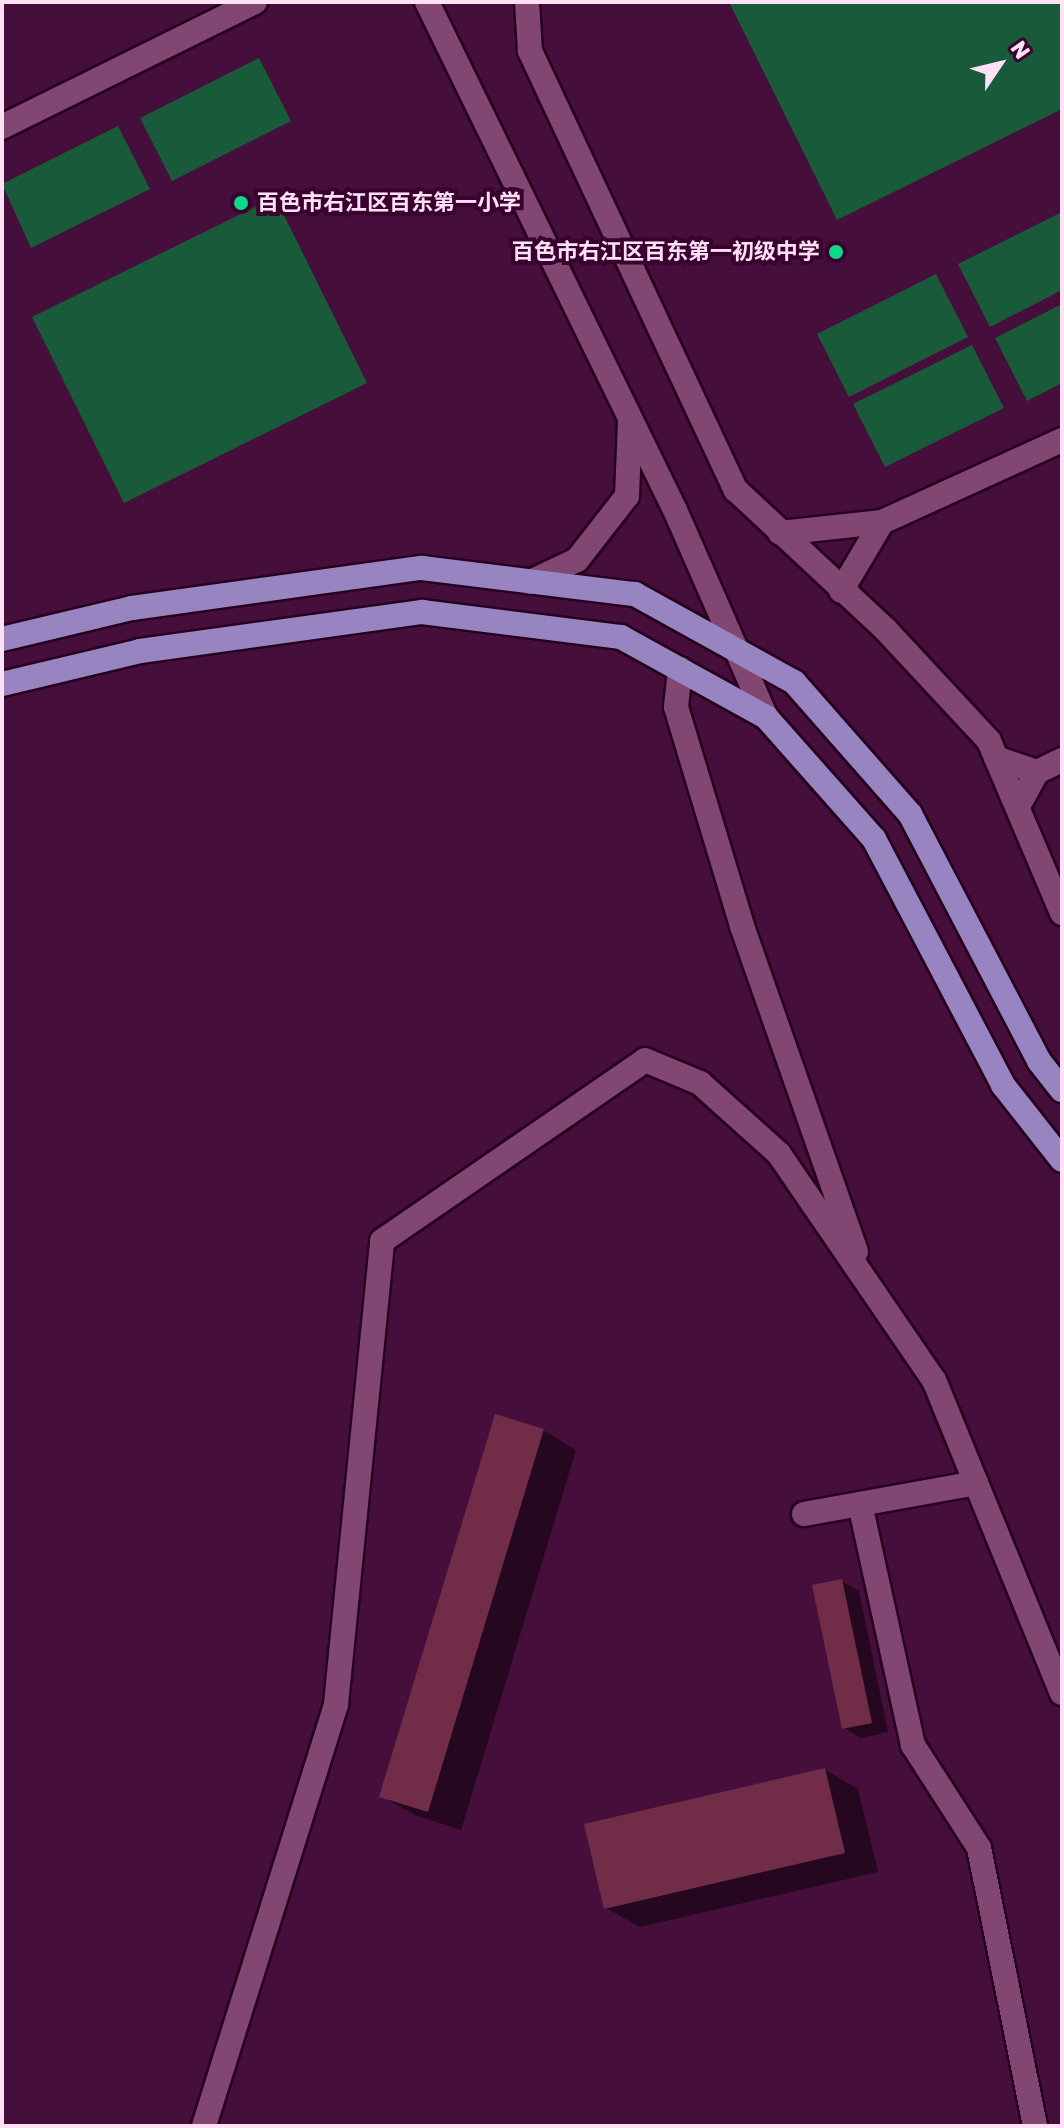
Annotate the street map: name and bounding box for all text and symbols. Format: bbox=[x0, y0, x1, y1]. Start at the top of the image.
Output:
north arrow bbox=[960, 24, 1040, 104]
text: N bbox=[1004, 36, 1036, 64]
place label: 百色市右江区百东第一小学 bbox=[257, 190, 521, 216]
marker: 百色市右江区百东第一小学 bbox=[232, 194, 250, 212]
place label: 百色市右江区百东第一初级中学 bbox=[512, 239, 820, 265]
marker: 百色市右江区百东第一初级中学 bbox=[827, 243, 845, 261]

